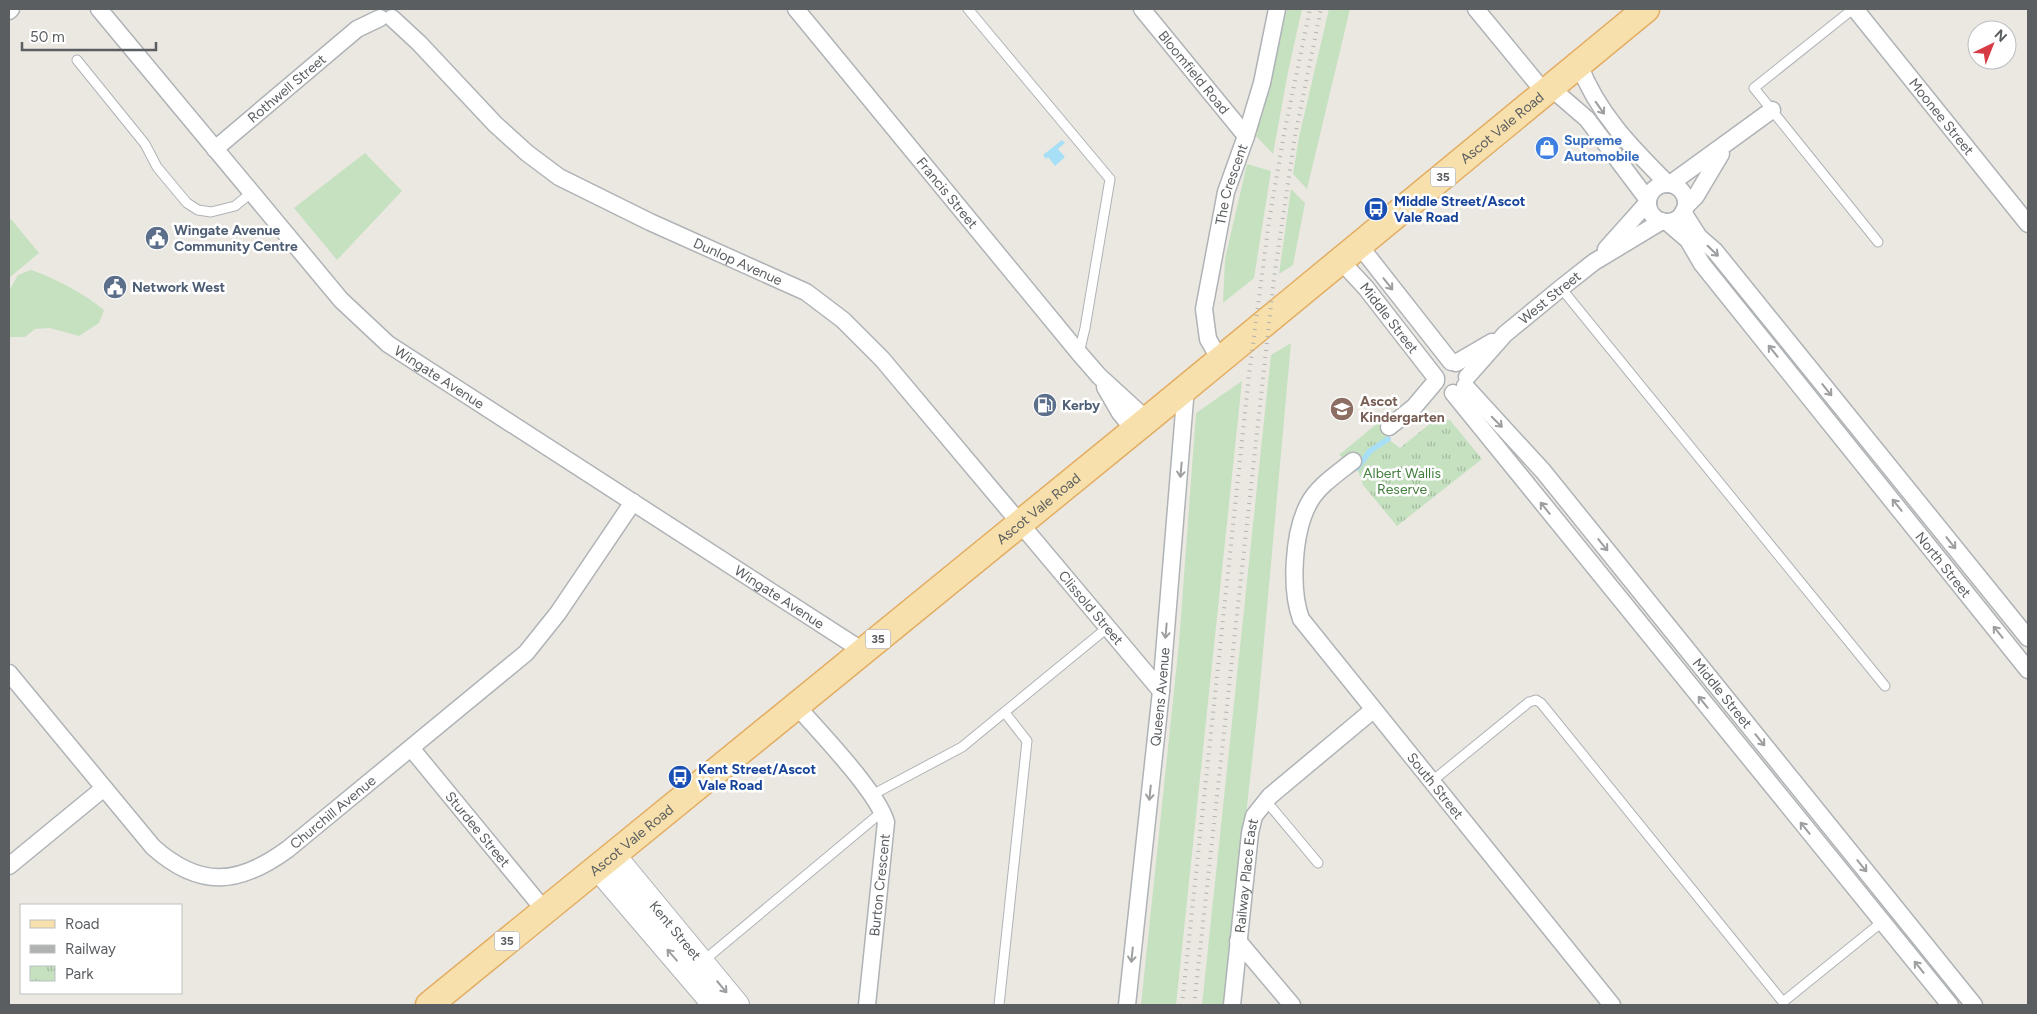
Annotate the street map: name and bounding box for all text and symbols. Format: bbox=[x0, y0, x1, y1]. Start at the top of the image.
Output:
scale bar bbox=[22, 20, 156, 52]
north arrow bbox=[1967, 20, 2017, 70]
text: N bbox=[1991, 26, 2010, 46]
street label: Bloomfield Road bbox=[1155, 27, 1233, 118]
text: 50 m bbox=[30, 28, 65, 46]
street label: Rothwell Street bbox=[244, 50, 329, 126]
street label: Moonee Street bbox=[1905, 75, 1978, 158]
street label: Ascot Vale Road bbox=[1457, 88, 1547, 167]
one-way arrow bbox=[1595, 101, 1605, 115]
place label: Supreme Automobile bbox=[1564, 132, 1639, 165]
shop icon: Supreme Automobile bbox=[1534, 135, 1560, 161]
street label: The Crescent bbox=[1211, 142, 1251, 227]
street label: Francis Street bbox=[913, 154, 981, 232]
road number: 35 bbox=[1430, 168, 1456, 186]
place label: Middle Street/Ascot Vale Road bbox=[1394, 193, 1526, 226]
bus stop icon: Middle Street/Ascot Vale Road bbox=[1363, 196, 1389, 222]
place label: Wingate Avenue Community Centre bbox=[174, 222, 298, 255]
public building icon: Wingate Avenue Community Centre bbox=[144, 225, 170, 251]
street label: Dunlop Avenue bbox=[691, 234, 785, 289]
one-way arrow bbox=[1707, 245, 1719, 257]
street label: West Street bbox=[1515, 267, 1584, 328]
public building icon: Network West bbox=[102, 274, 128, 300]
one-way arrow bbox=[1383, 277, 1394, 290]
place label: Network West bbox=[132, 279, 225, 296]
street label: Middle Street bbox=[1356, 279, 1422, 357]
street label: Wingate Avenue bbox=[391, 342, 488, 413]
one-way arrow bbox=[1768, 345, 1779, 358]
one-way arrow bbox=[1822, 383, 1833, 396]
fuel station icon: Kerby bbox=[1032, 392, 1058, 418]
place label: Ascot Kindergarten bbox=[1360, 393, 1445, 426]
school or university icon: Ascot Kindergarten bbox=[1329, 396, 1355, 422]
place label: Kerby bbox=[1062, 397, 1101, 414]
one-way arrow bbox=[1491, 416, 1503, 428]
one-way arrow bbox=[1176, 461, 1185, 477]
park label: Albert Wallis Reserve bbox=[1363, 465, 1441, 498]
street label: Ascot Vale Road bbox=[993, 469, 1084, 548]
one-way arrow bbox=[1891, 499, 1902, 512]
one-way arrow bbox=[1540, 502, 1551, 515]
street label: North Street bbox=[1912, 528, 1975, 601]
one-way arrow bbox=[1946, 537, 1957, 550]
one-way arrow bbox=[1598, 539, 1609, 552]
street label: Wingate Avenue bbox=[731, 562, 828, 632]
street label: Clissold Street bbox=[1055, 567, 1127, 648]
one-way arrow bbox=[1161, 623, 1171, 639]
one-way arrow bbox=[1992, 626, 2003, 639]
road number: 35 bbox=[866, 630, 890, 648]
street label: Queens Avenue bbox=[1147, 646, 1173, 747]
street label: Middle Street bbox=[1689, 655, 1756, 732]
one-way arrow bbox=[1697, 696, 1708, 709]
one-way arrow bbox=[1755, 733, 1765, 747]
street label: South Street bbox=[1403, 749, 1467, 822]
place label: Kent Street/Ascot Vale Road bbox=[698, 761, 816, 794]
bus stop icon: Kent Street/Ascot Vale Road bbox=[667, 764, 693, 790]
street label: Churchill Avenue bbox=[286, 772, 379, 852]
one-way arrow bbox=[1145, 785, 1155, 801]
street label: Sturdee Street bbox=[442, 788, 514, 870]
street label: Ascot Vale Road bbox=[586, 801, 677, 879]
street label: Railway Place East bbox=[1231, 817, 1262, 934]
one-way arrow bbox=[1800, 822, 1811, 835]
street label: Burton Crescent bbox=[866, 833, 894, 937]
one-way arrow bbox=[1856, 860, 1867, 873]
street label: Kent Street bbox=[646, 897, 705, 964]
legend bbox=[20, 904, 182, 994]
text: Road bbox=[65, 915, 100, 933]
road number: 35 bbox=[494, 931, 520, 950]
text: Railway bbox=[65, 940, 116, 958]
one-way arrow bbox=[1127, 946, 1137, 962]
one-way arrow bbox=[667, 948, 678, 961]
one-way arrow bbox=[1913, 961, 1925, 974]
text: Park bbox=[65, 965, 94, 983]
one-way arrow bbox=[716, 981, 728, 994]

